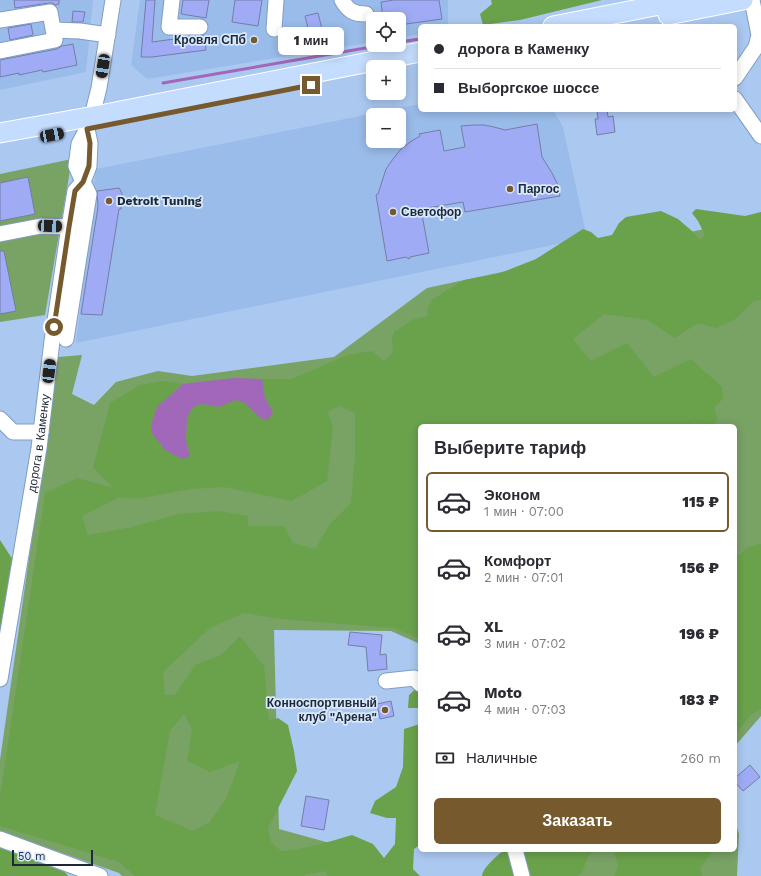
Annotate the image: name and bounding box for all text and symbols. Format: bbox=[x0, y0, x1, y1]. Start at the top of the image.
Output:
map controls bbox=[366, 12, 406, 148]
button: locate bbox=[366, 12, 406, 52]
callout: 1 мин bbox=[278, 27, 344, 55]
place label: Кровля СПб bbox=[174, 33, 246, 47]
text: 1 мин bbox=[294, 33, 328, 48]
marker: Кровля СПб bbox=[249, 35, 259, 45]
text: дорога в Каменку bbox=[458, 40, 589, 58]
car bbox=[95, 53, 111, 79]
button: + bbox=[366, 60, 406, 100]
route end bbox=[302, 76, 320, 94]
text: Выборгское шоссе bbox=[458, 79, 599, 97]
button: − bbox=[366, 108, 406, 148]
car bbox=[39, 127, 65, 143]
place label: Паргос bbox=[518, 182, 560, 196]
marker: Паргос bbox=[505, 184, 515, 194]
place label: Detroit Tuning bbox=[117, 194, 202, 208]
marker: Detroit Tuning bbox=[104, 196, 114, 206]
place label: Светофор bbox=[401, 205, 461, 219]
marker: Светофор bbox=[388, 207, 398, 217]
car bbox=[38, 219, 62, 233]
route start bbox=[45, 318, 63, 336]
car bbox=[42, 358, 56, 384]
street label: дорога в Каменку bbox=[25, 393, 52, 493]
text: Выберите тариф bbox=[434, 437, 586, 458]
icon: car bbox=[436, 484, 472, 520]
text: Эконом bbox=[484, 486, 540, 504]
text: 115 ₽ bbox=[682, 493, 719, 511]
text: 1 мин · 07:00 bbox=[484, 504, 564, 519]
icon: car bbox=[436, 550, 472, 586]
text: Комфорт bbox=[484, 552, 551, 570]
text: 156 ₽ bbox=[680, 559, 719, 577]
text: 2 мин · 07:01 bbox=[484, 570, 563, 585]
icon: car bbox=[436, 616, 472, 652]
text: XL bbox=[484, 618, 503, 636]
text: 196 ₽ bbox=[679, 625, 719, 643]
text: 3 мин · 07:02 bbox=[484, 636, 566, 651]
icon: car bbox=[436, 682, 472, 718]
text: Moto bbox=[484, 684, 522, 702]
text: 183 ₽ bbox=[679, 691, 719, 709]
place label: Конноспортивный клуб "Арена" bbox=[267, 696, 377, 724]
text: 4 мин · 07:03 bbox=[484, 702, 566, 717]
marker: Конноспортивный клуб "Арена" bbox=[380, 705, 390, 715]
icon: cash bbox=[434, 747, 456, 769]
text: Наличные bbox=[466, 749, 538, 767]
text: 260 m bbox=[681, 751, 721, 766]
button: Заказать bbox=[434, 798, 721, 844]
scale bar bbox=[12, 848, 93, 867]
text: 50 m bbox=[18, 850, 45, 863]

